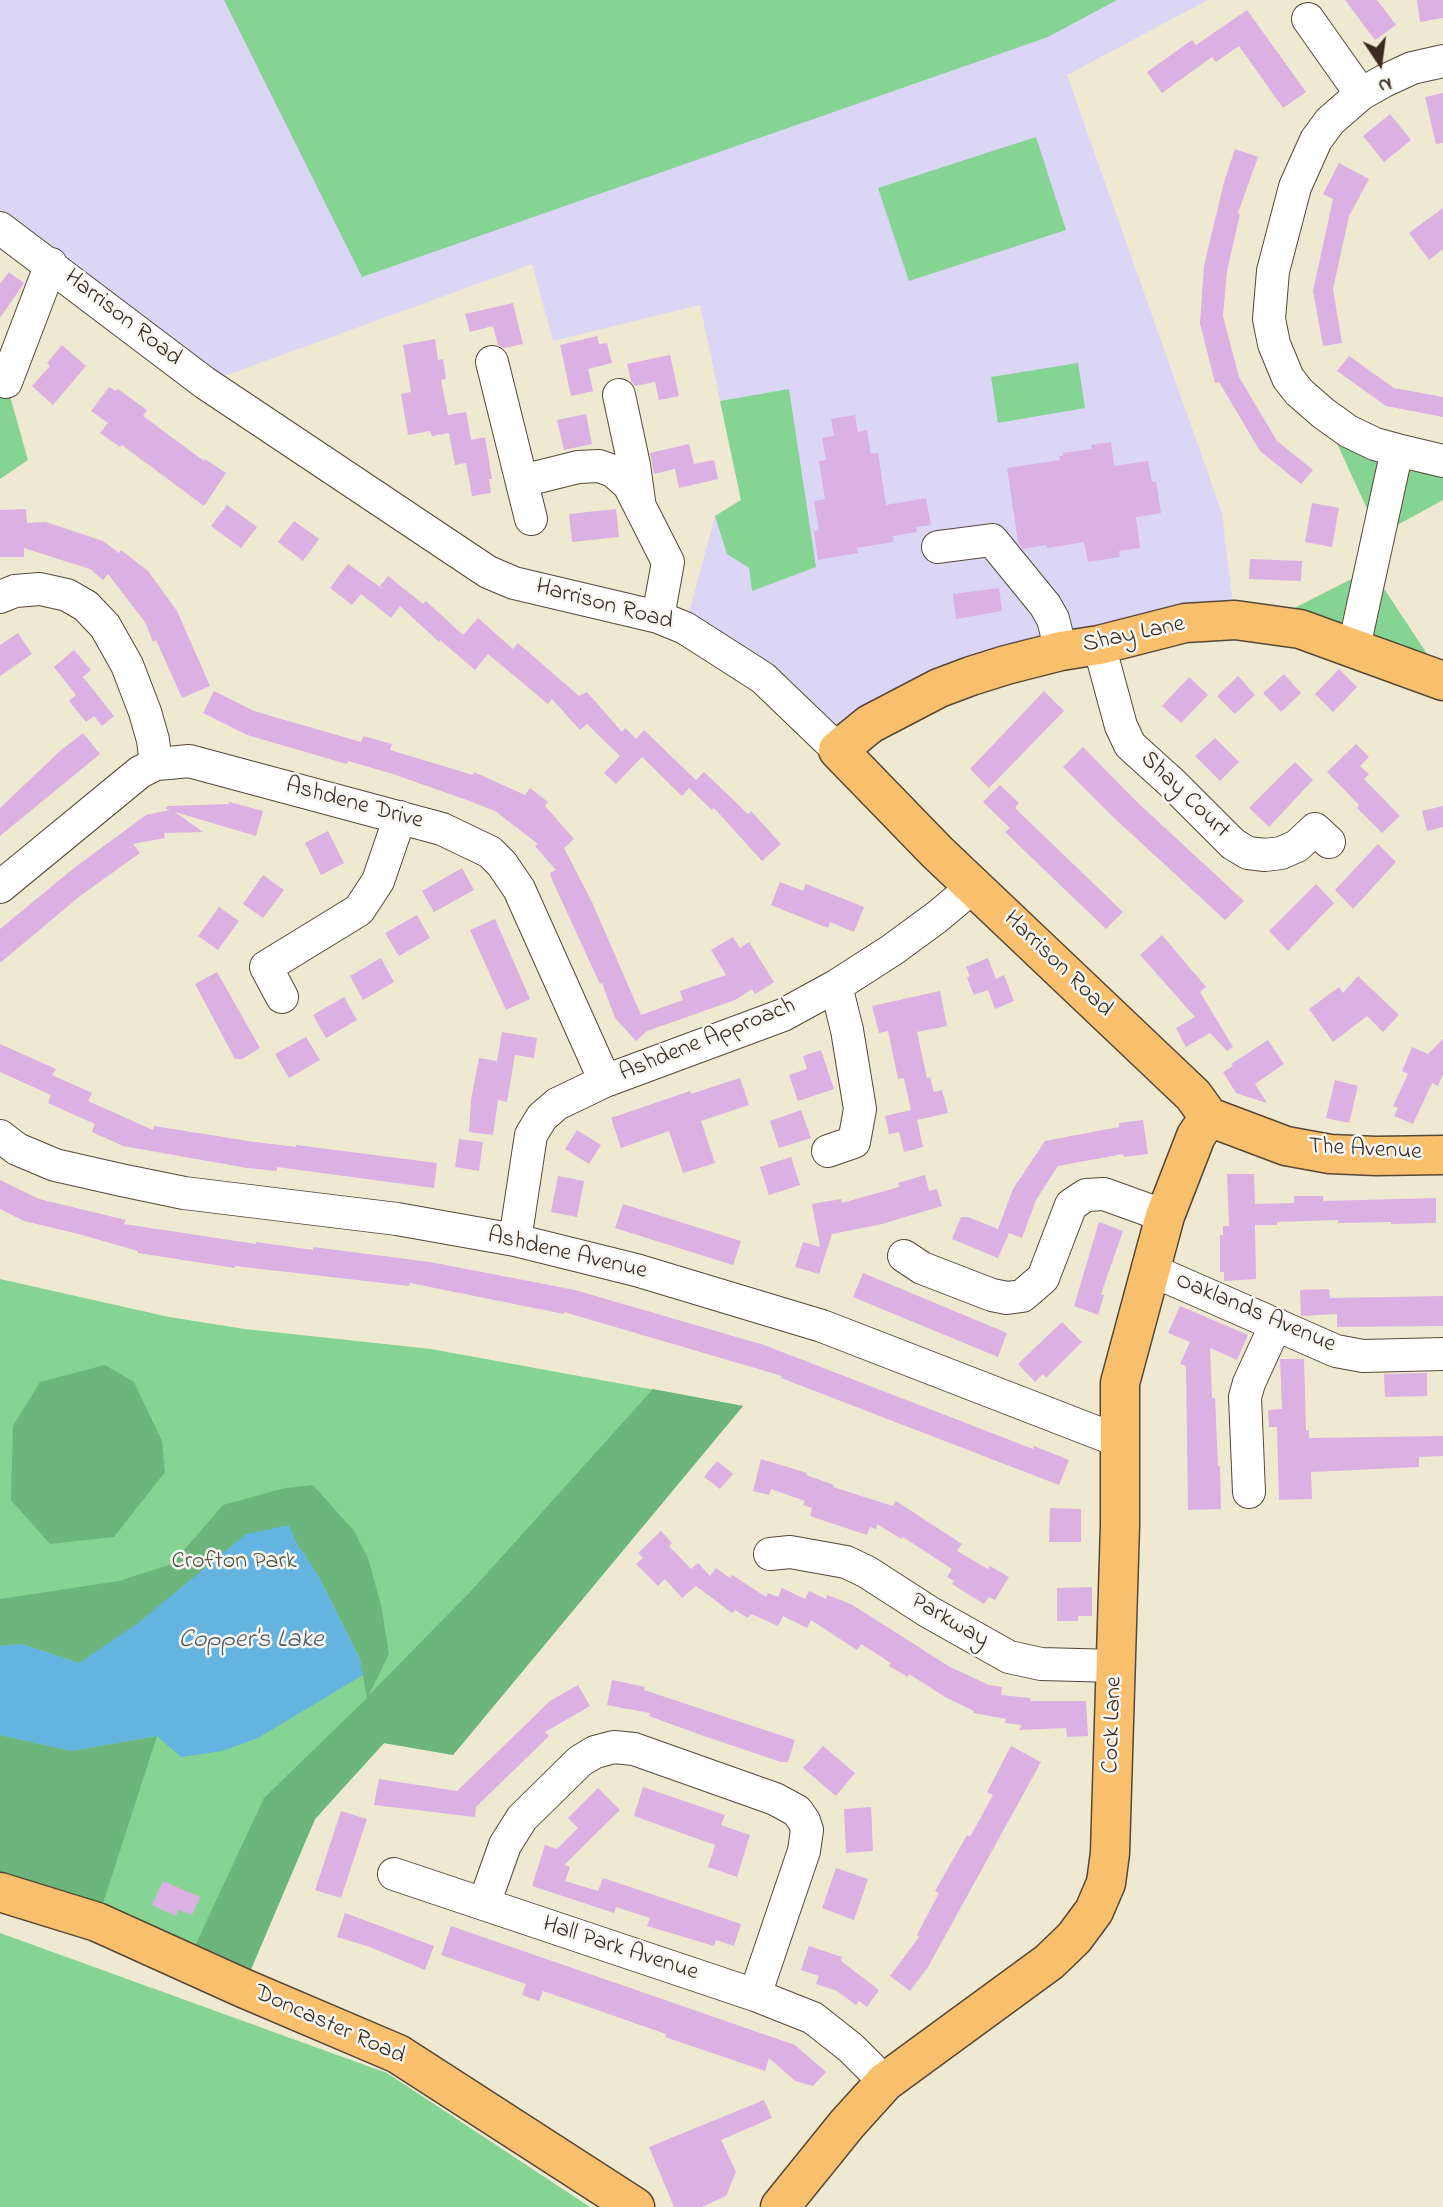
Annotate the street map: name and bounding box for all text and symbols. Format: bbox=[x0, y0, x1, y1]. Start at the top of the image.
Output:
north arrow bbox=[1345, 28, 1415, 98]
text: N bbox=[1376, 69, 1394, 99]
street label: Harrison Road bbox=[58, 264, 186, 374]
street label: Harrison Road bbox=[532, 574, 676, 638]
street label: Shay Lane bbox=[1080, 611, 1188, 661]
street label: Shay Court bbox=[1133, 746, 1235, 846]
street label: Ashdene Drive bbox=[282, 773, 426, 837]
street label: Harrison Road bbox=[996, 906, 1118, 1024]
street label: Ashdene Approach bbox=[616, 993, 800, 1089]
street label: The Avenue bbox=[1307, 1134, 1423, 1168]
street label: Ashdene Avenue bbox=[484, 1223, 650, 1287]
street label: Oaklands Avenue bbox=[1170, 1267, 1340, 1361]
park label: Crofton Park bbox=[171, 1549, 297, 1577]
street label: Parkway bbox=[905, 1588, 993, 1656]
water label: Copper's Lake bbox=[179, 1626, 323, 1658]
street label: Cock Lane bbox=[1098, 1676, 1130, 1774]
street label: Hall Park Avenue bbox=[538, 1911, 702, 1989]
street label: Doncaster Road bbox=[249, 1980, 409, 2072]

